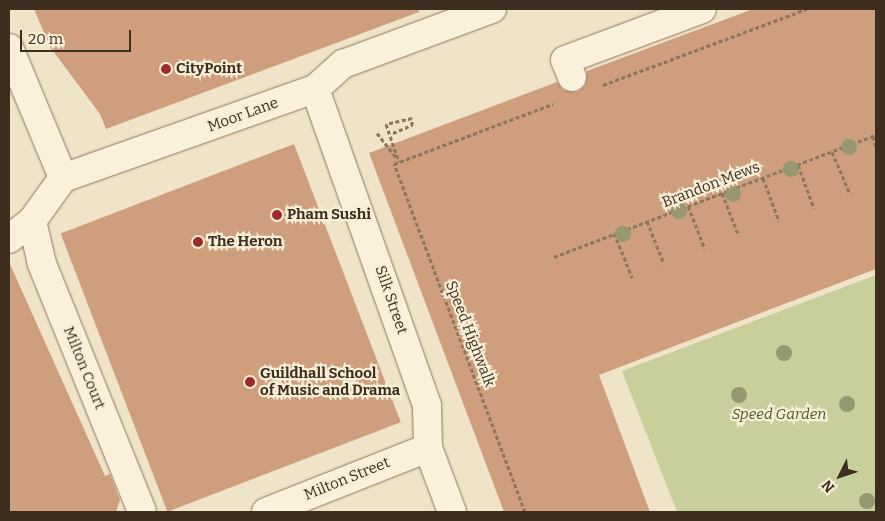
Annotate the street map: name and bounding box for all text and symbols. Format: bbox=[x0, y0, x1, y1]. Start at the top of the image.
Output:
scale bar bbox=[22, 20, 134, 52]
text: 20 m bbox=[28, 30, 63, 48]
place label: CityPoint bbox=[176, 60, 242, 78]
marker: CityPoint bbox=[160, 63, 172, 75]
street label: Moor Lane bbox=[205, 94, 281, 136]
street label: Brandon Mews bbox=[660, 158, 762, 212]
place label: Pham Sushi bbox=[287, 206, 371, 224]
marker: Pham Sushi bbox=[271, 209, 283, 221]
place label: The Heron bbox=[208, 233, 283, 251]
marker: The Heron bbox=[192, 236, 204, 248]
street label: Silk Street bbox=[371, 263, 411, 337]
street label: Speed Highwalk bbox=[442, 278, 498, 390]
street label: Milton Court bbox=[59, 324, 109, 412]
place label: Guildhall School of Music and Drama bbox=[260, 364, 400, 399]
marker: Guildhall School of Music and Drama bbox=[244, 376, 256, 388]
park label: Speed Garden bbox=[732, 406, 826, 424]
north arrow bbox=[815, 451, 865, 501]
street label: Milton Street bbox=[302, 454, 392, 504]
text: N bbox=[818, 477, 838, 496]

